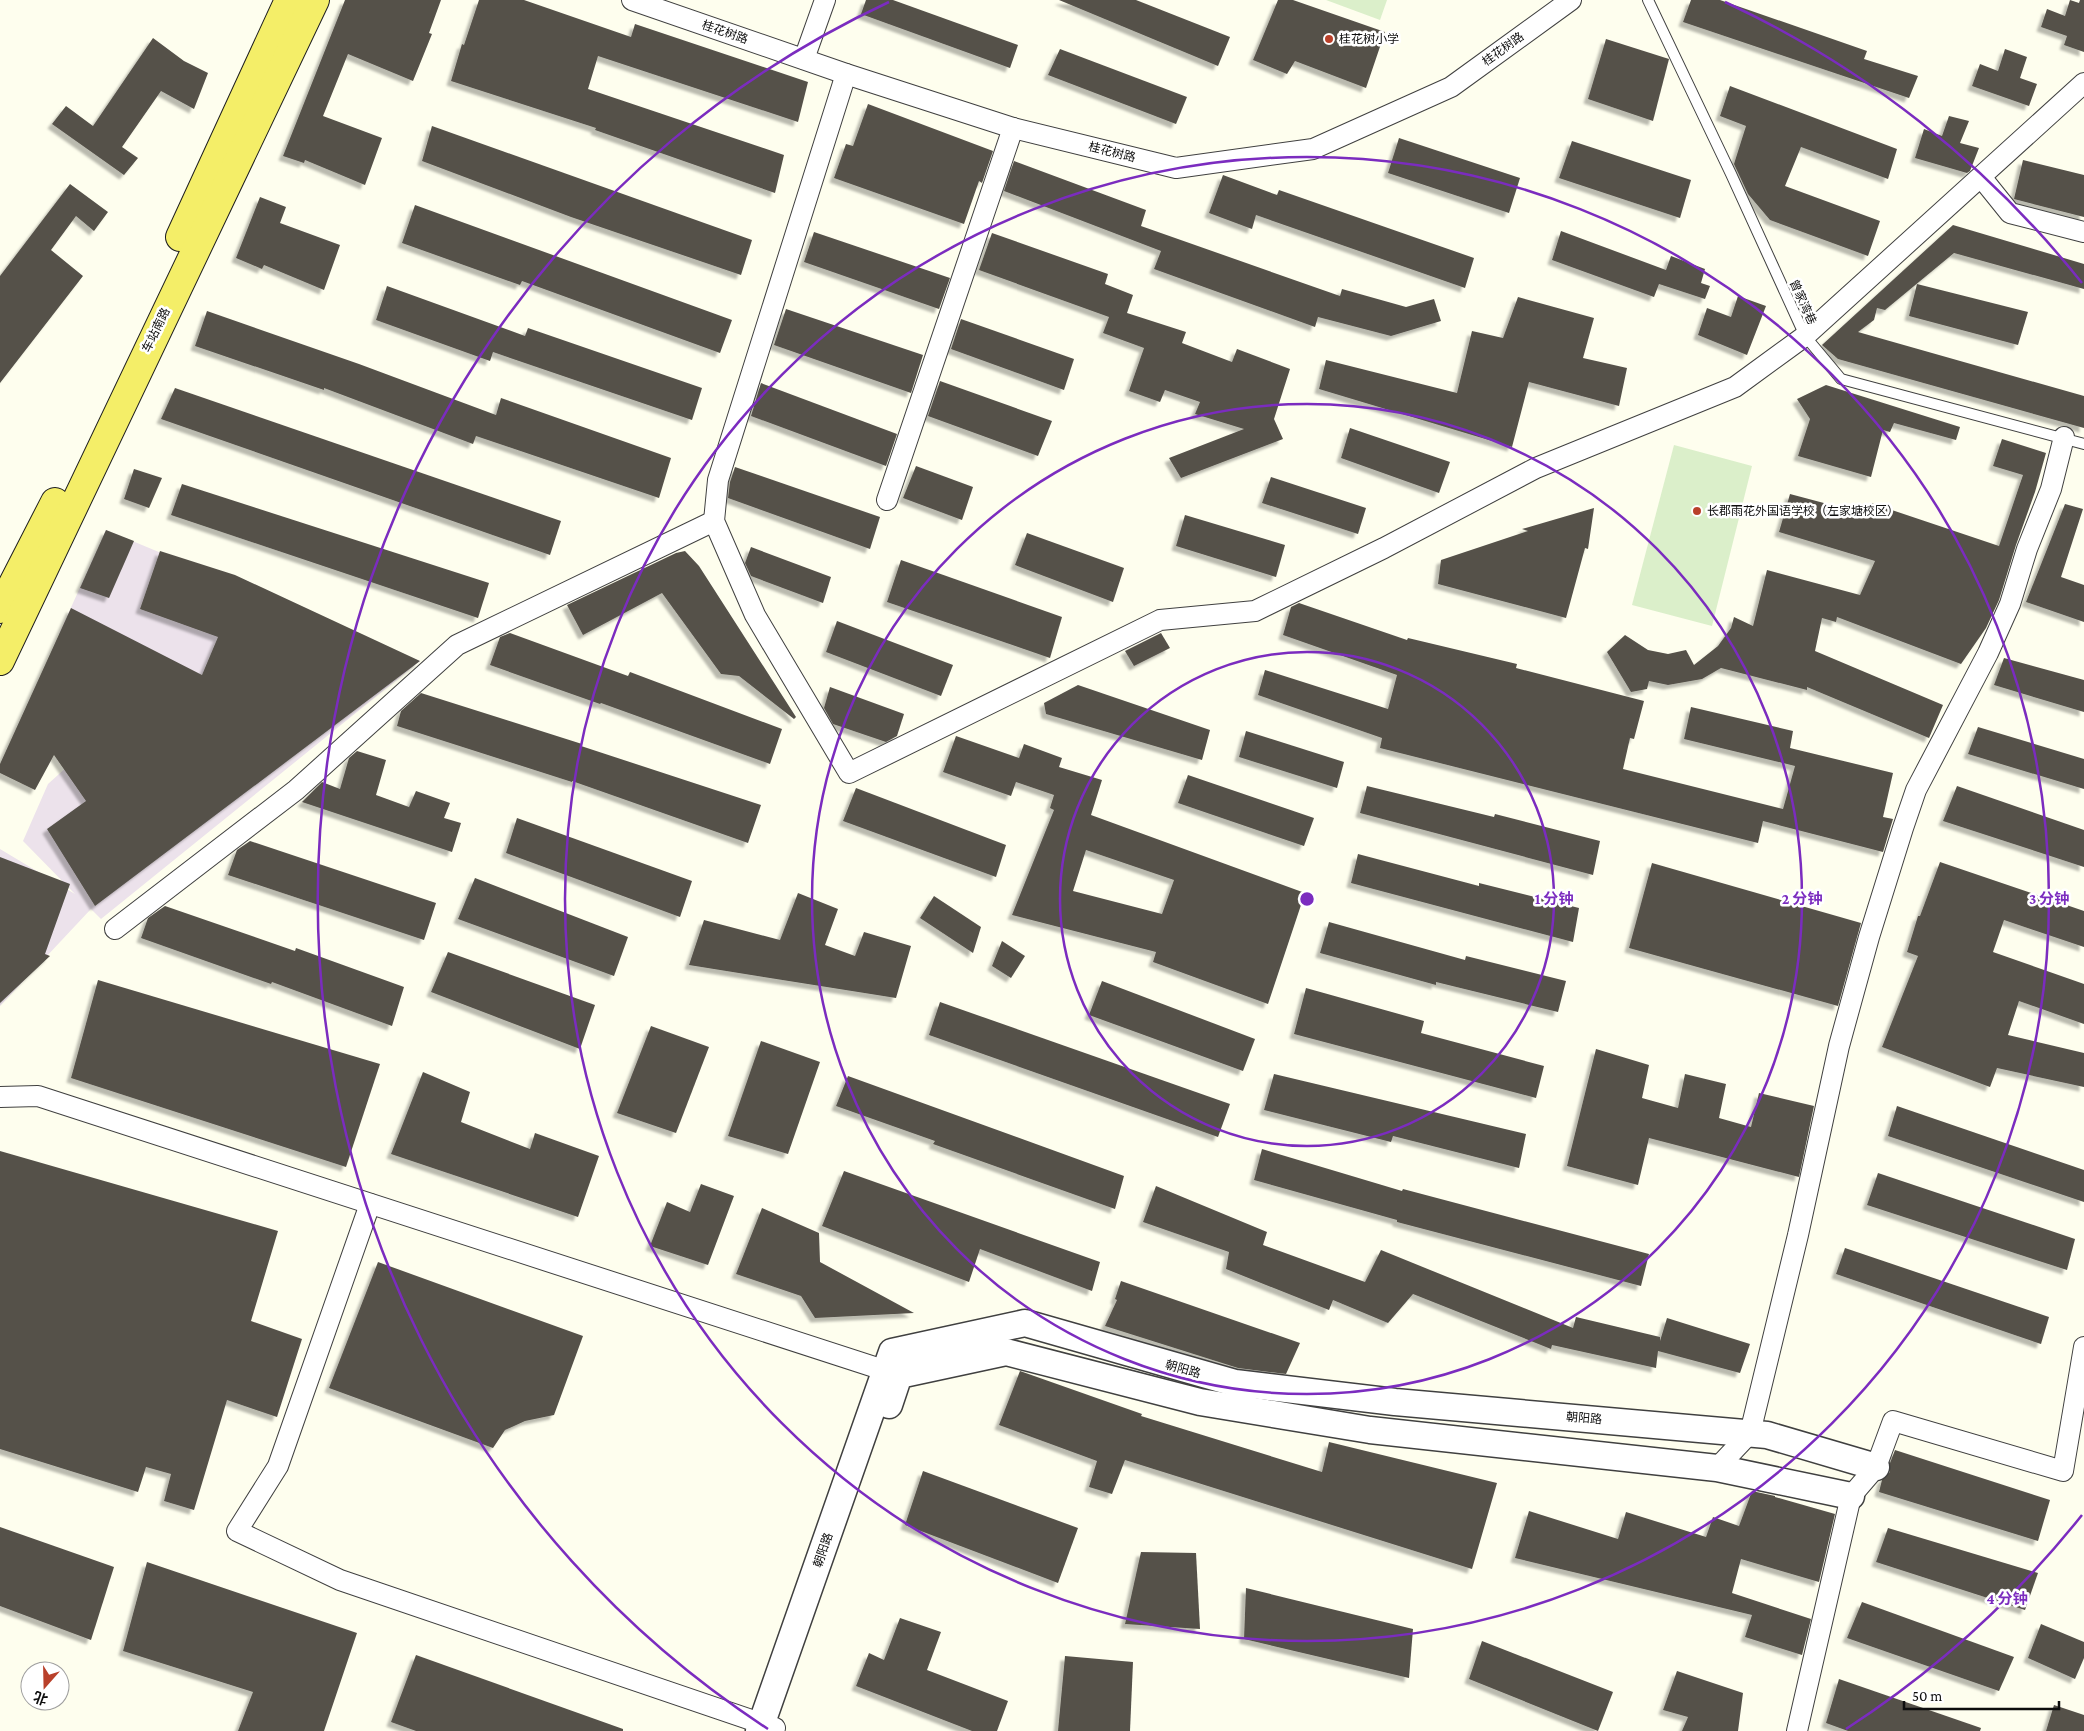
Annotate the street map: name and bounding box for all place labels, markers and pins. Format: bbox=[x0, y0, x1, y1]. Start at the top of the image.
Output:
place label: 桂花树小学 bbox=[1339, 32, 1399, 46]
marker: 桂花树小学 bbox=[1323, 33, 1335, 45]
place label: 长郡雨花外国语学校（左家塘校区） bbox=[1707, 504, 1899, 518]
marker: 长郡雨花外国语学校（左家塘校区） bbox=[1691, 505, 1703, 517]
centre of rings bbox=[1298, 890, 1316, 908]

